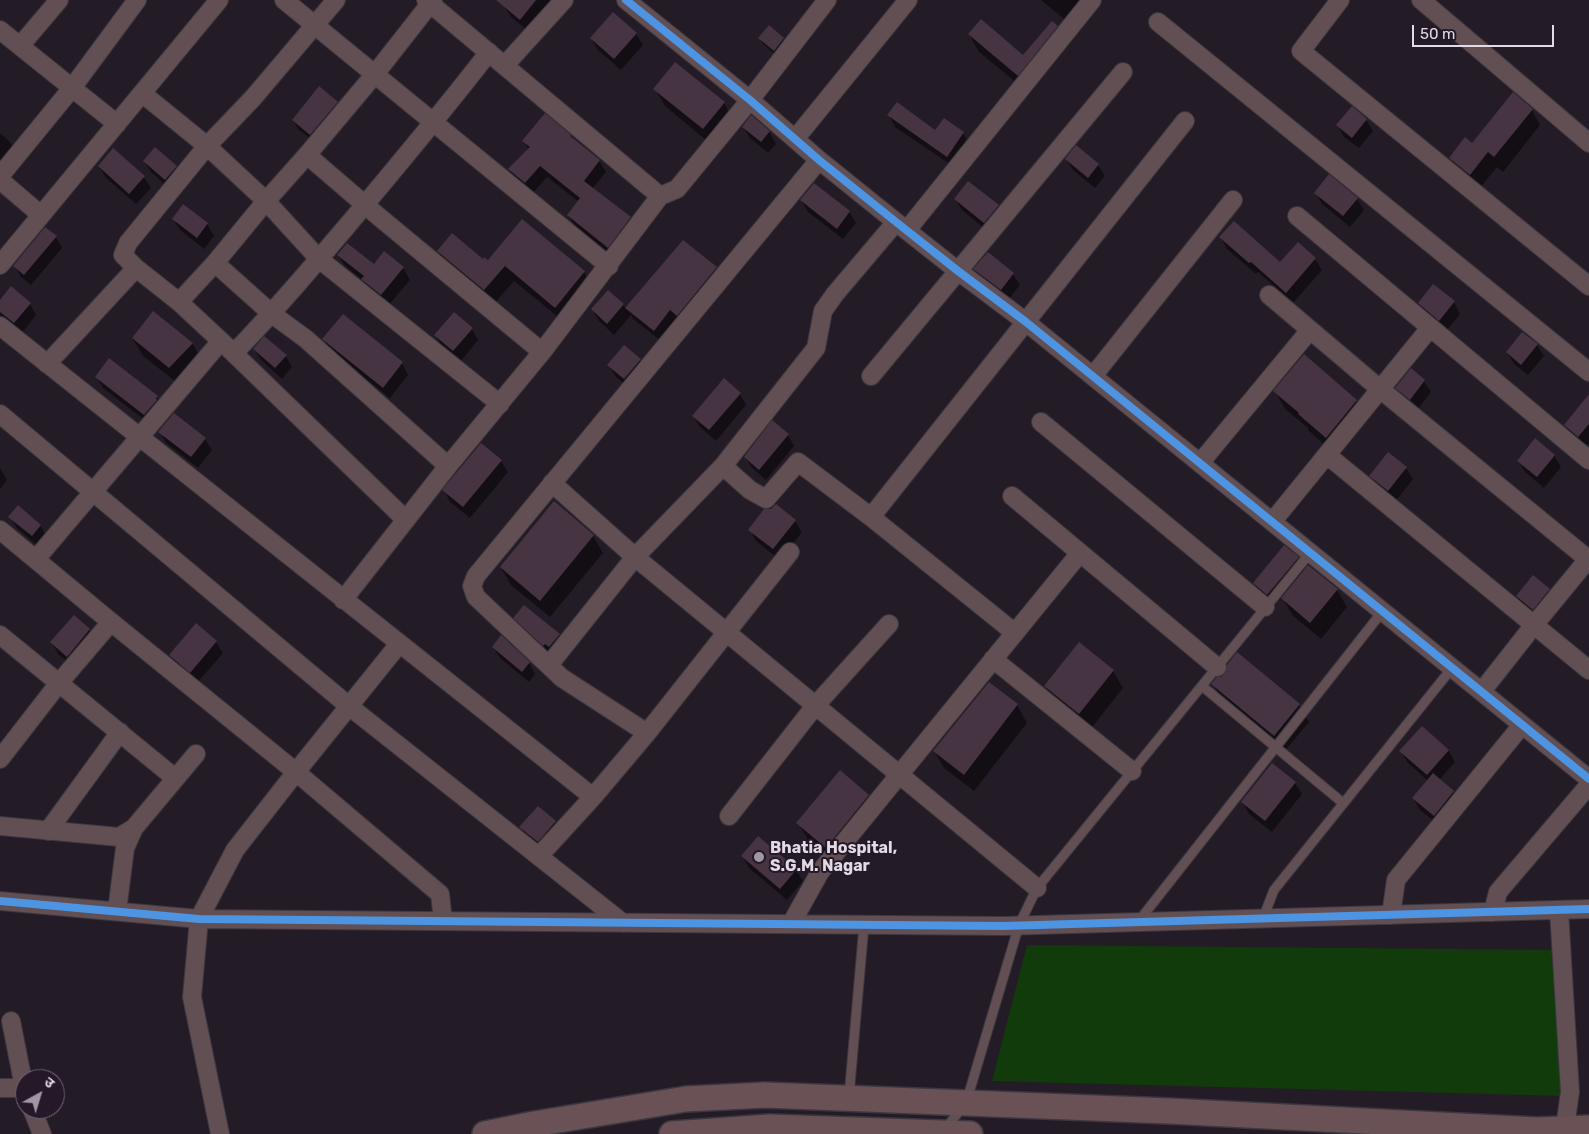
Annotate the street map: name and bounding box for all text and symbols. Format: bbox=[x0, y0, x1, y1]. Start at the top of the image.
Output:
scale bar bbox=[1414, 15, 1556, 47]
text: 50 m bbox=[1420, 25, 1455, 43]
place label: Bhatia Hospital, S.G.M. Nagar bbox=[770, 838, 897, 876]
marker: Bhatia Hospital, S.G.M. Nagar bbox=[752, 850, 766, 864]
north arrow bbox=[15, 1069, 65, 1119]
text: उ bbox=[41, 1074, 58, 1092]

